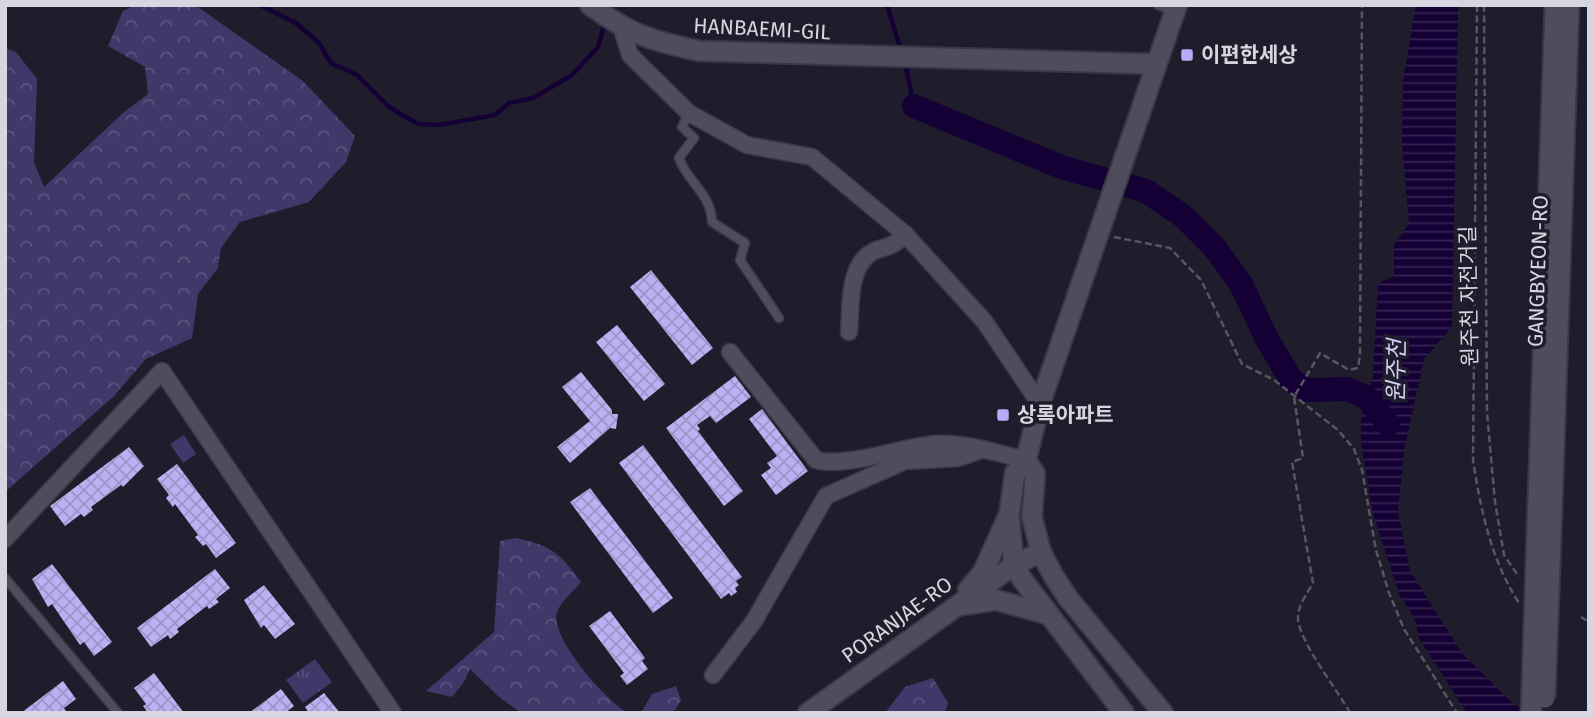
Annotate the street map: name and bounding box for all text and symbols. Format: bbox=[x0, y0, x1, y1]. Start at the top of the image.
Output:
street label: HANBAEMI-GIL bbox=[693, 12, 832, 46]
place label: 이편한세상 bbox=[1201, 42, 1298, 68]
marker: 이편한세상 bbox=[1179, 47, 1195, 63]
street label: GANGBYEON-RO bbox=[1522, 195, 1554, 347]
street label: 원주천 자전거길 bbox=[1455, 225, 1483, 367]
water label: 원주천 bbox=[1381, 336, 1411, 403]
place label: 상록아파트 bbox=[1017, 402, 1114, 428]
marker: 상록아파트 bbox=[995, 407, 1011, 423]
street label: PORANJAE-RO bbox=[837, 571, 957, 669]

